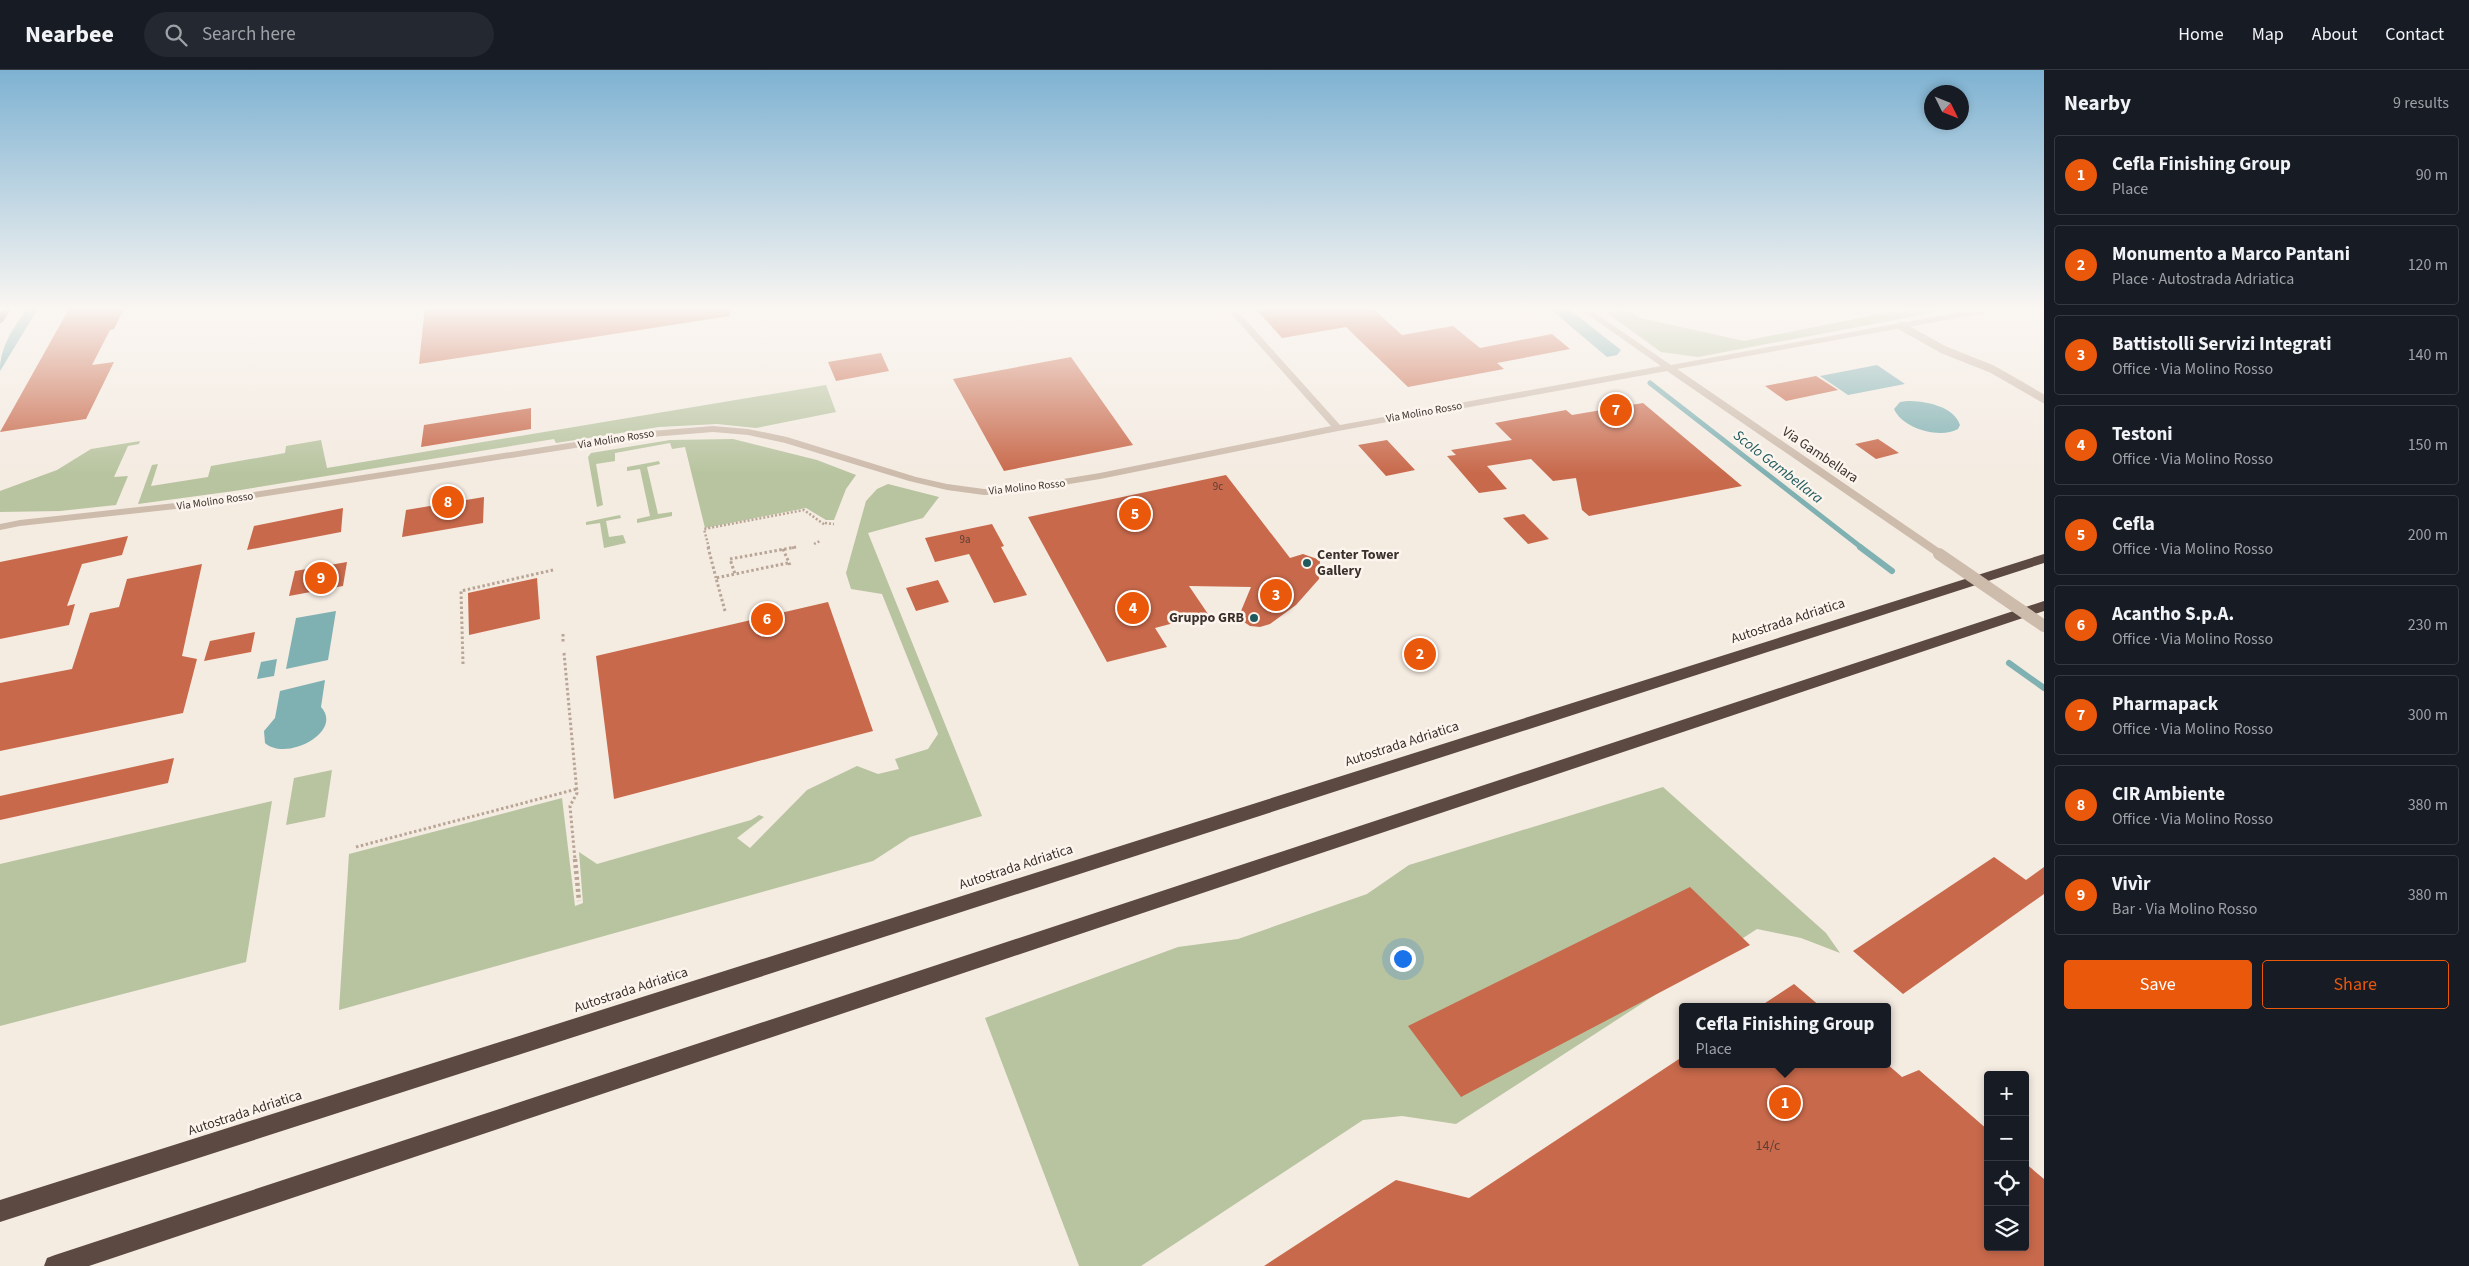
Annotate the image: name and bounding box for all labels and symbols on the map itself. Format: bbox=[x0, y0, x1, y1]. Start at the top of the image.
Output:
north arrow bbox=[1924, 85, 1969, 130]
pin: 7 bbox=[1600, 391, 1632, 429]
street label: Via Molino Rosso bbox=[1385, 398, 1463, 426]
street label: Via Gambellara bbox=[1778, 422, 1862, 488]
water label: Scolo Gambellara bbox=[1729, 425, 1827, 509]
street label: Via Molino Rosso bbox=[577, 426, 655, 452]
street label: Via Molino Rosso bbox=[988, 476, 1066, 498]
house number: 9c bbox=[1213, 479, 1223, 494]
pin: 8 bbox=[432, 483, 464, 521]
street label: Via Molino Rosso bbox=[176, 488, 254, 514]
pin: 5 bbox=[1119, 495, 1151, 533]
house number: 9a bbox=[959, 532, 971, 547]
place label: Center Tower Gallery bbox=[1317, 545, 1400, 581]
marker: Center Tower Gallery bbox=[1301, 557, 1313, 569]
pin: 9 bbox=[305, 559, 337, 597]
pin: 3 bbox=[1260, 576, 1292, 614]
pin: 4 bbox=[1117, 589, 1149, 627]
street label: Autostrada Adriatica bbox=[1728, 593, 1848, 649]
pin: 6 bbox=[751, 600, 783, 638]
place label: Gruppo GRB bbox=[1169, 608, 1245, 628]
marker: Gruppo GRB bbox=[1248, 612, 1260, 624]
pin: 2 bbox=[1404, 635, 1436, 673]
street label: Autostrada Adriatica bbox=[1342, 716, 1462, 772]
street label: Autostrada Adriatica bbox=[956, 839, 1076, 895]
your location bbox=[1390, 946, 1416, 972]
street label: Autostrada Adriatica bbox=[571, 962, 691, 1018]
pin: 1 bbox=[1769, 1084, 1801, 1122]
street label: Autostrada Adriatica bbox=[185, 1085, 305, 1141]
house number: 14/c bbox=[1756, 1136, 1781, 1156]

